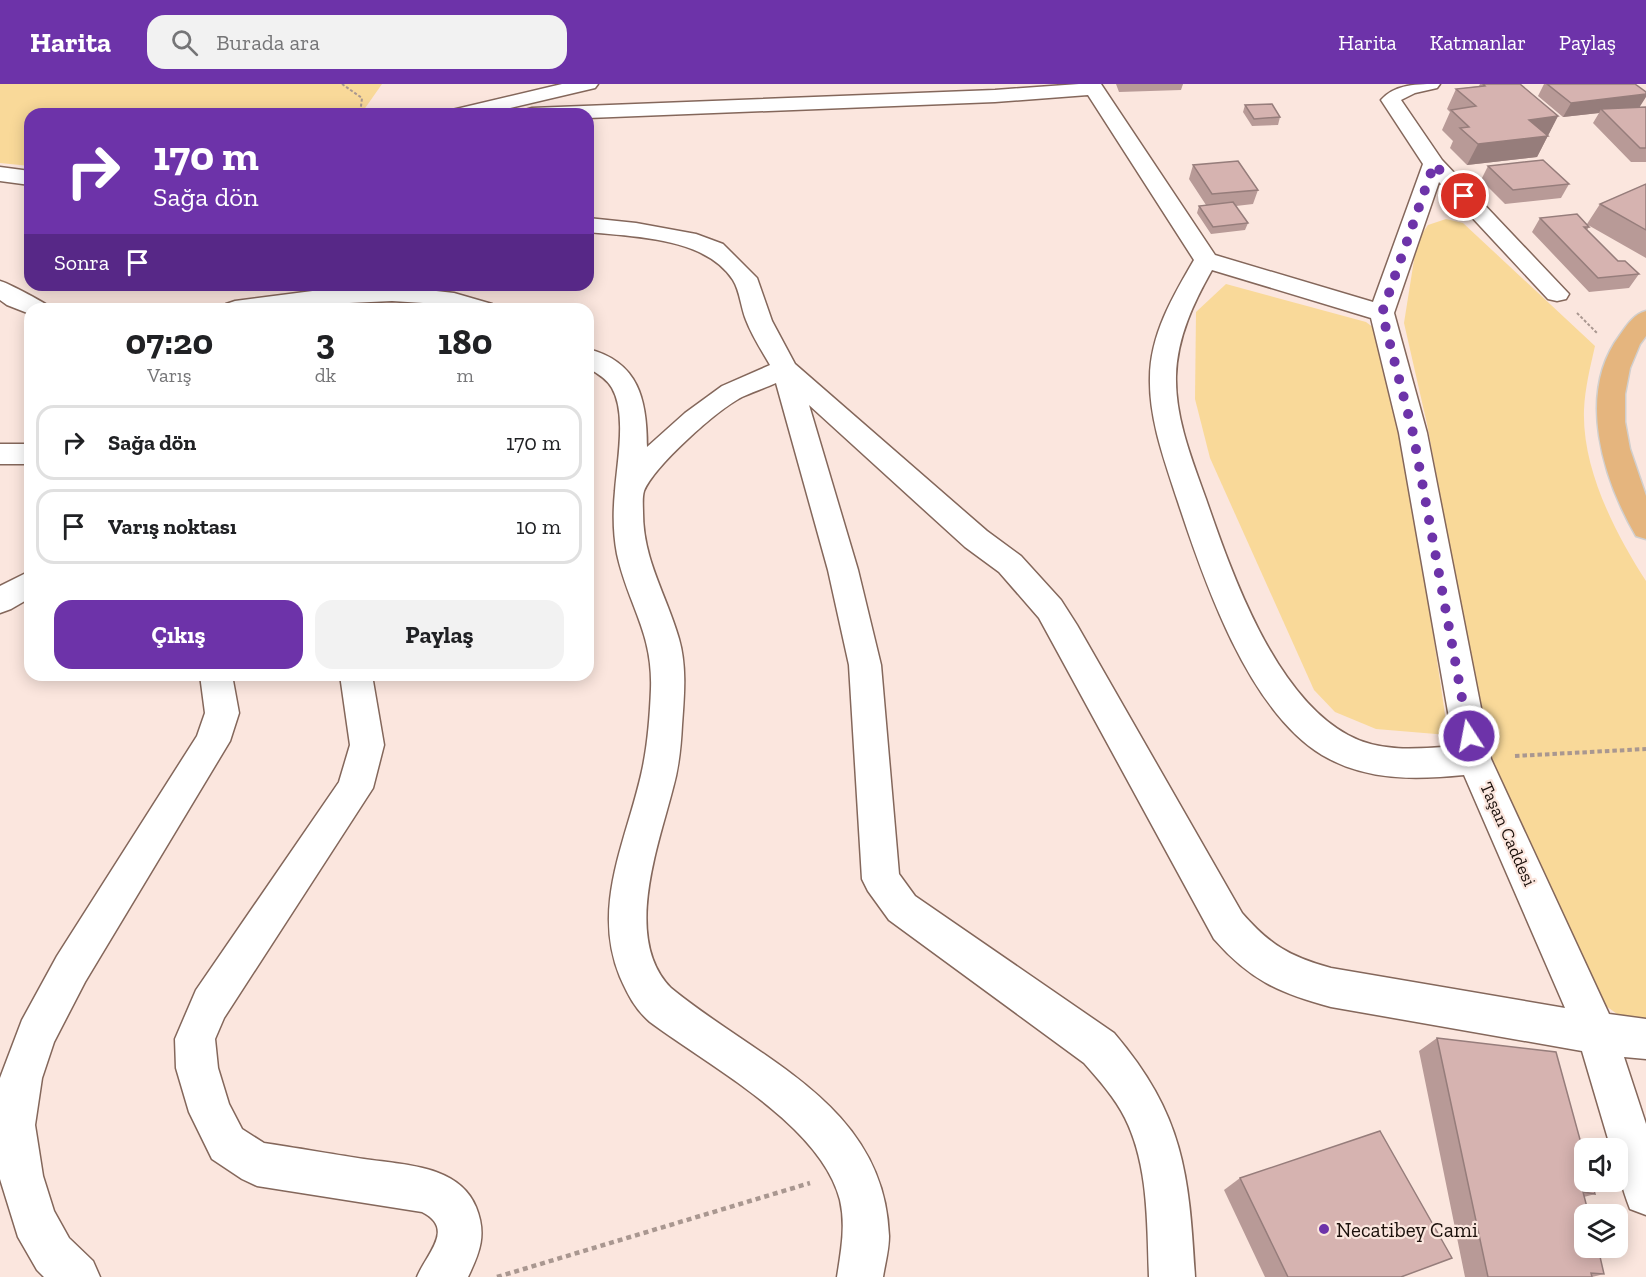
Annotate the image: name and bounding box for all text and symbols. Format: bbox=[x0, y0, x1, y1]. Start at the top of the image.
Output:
search box bbox=[147, 15, 567, 69]
text: Harita bbox=[30, 26, 111, 59]
icon: search bbox=[168, 26, 201, 59]
text: Burada ara bbox=[216, 29, 320, 56]
text: Harita bbox=[1338, 30, 1397, 55]
text: Katmanlar bbox=[1430, 30, 1526, 55]
text: Paylaş bbox=[1559, 30, 1616, 55]
text: 170 m bbox=[153, 130, 259, 181]
icon: right bbox=[54, 132, 132, 210]
pin bbox=[1438, 170, 1489, 221]
icon: arrive bbox=[1447, 179, 1480, 212]
text: Sağa dön bbox=[153, 181, 259, 213]
icon: arrive bbox=[121, 246, 154, 279]
text: Sonra bbox=[54, 249, 109, 276]
text: 07:20 bbox=[126, 320, 213, 363]
text: 3 bbox=[316, 320, 335, 363]
text: 180 bbox=[438, 320, 492, 363]
text: Varış bbox=[147, 363, 191, 387]
text: dk bbox=[315, 363, 336, 387]
text: m bbox=[456, 363, 474, 387]
icon: right bbox=[57, 426, 90, 459]
text: Sağa dön bbox=[108, 429, 196, 456]
text: 170 m bbox=[506, 429, 561, 456]
icon: arrive bbox=[57, 510, 90, 543]
text: Varış noktası bbox=[108, 513, 237, 540]
text: 10 m bbox=[516, 513, 561, 540]
button: Çıkış bbox=[54, 600, 303, 669]
button: Paylaş bbox=[315, 600, 564, 669]
position arrow bbox=[1437, 704, 1501, 768]
street label: Taşan Caddesi bbox=[1475, 778, 1541, 890]
map controls bbox=[1574, 1138, 1628, 1258]
button: sound bbox=[1574, 1138, 1628, 1192]
button: layers bbox=[1574, 1204, 1628, 1258]
place label: Necatibey Cami bbox=[1336, 1217, 1478, 1242]
marker: Necatibey Cami bbox=[1317, 1222, 1331, 1236]

